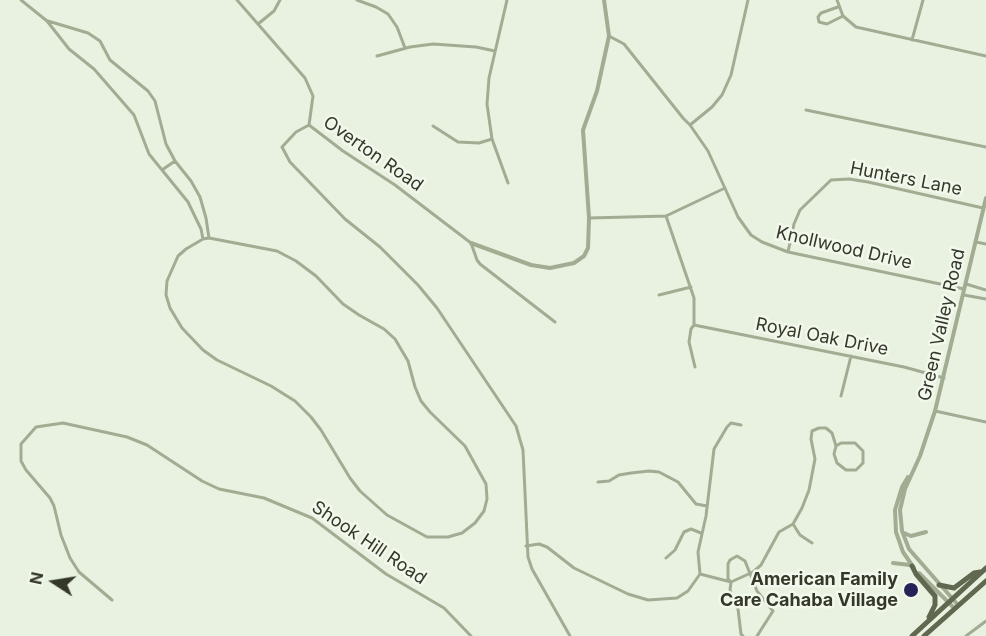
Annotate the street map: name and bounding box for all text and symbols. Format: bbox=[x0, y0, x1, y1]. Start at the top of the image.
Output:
street label: Overton Road bbox=[319, 112, 427, 196]
street label: Hunters Lane bbox=[848, 158, 964, 200]
street label: Knollwood Drive bbox=[774, 222, 914, 274]
street label: Green Valley Road bbox=[914, 247, 970, 403]
street label: Royal Oak Drive bbox=[754, 314, 890, 360]
street label: Shook Hill Road bbox=[308, 497, 430, 589]
north arrow bbox=[24, 552, 84, 612]
place label: American Family Care Cahaba Village bbox=[720, 569, 898, 612]
text: N bbox=[25, 570, 47, 586]
marker: American Family Care Cahaba Village bbox=[902, 581, 920, 599]

